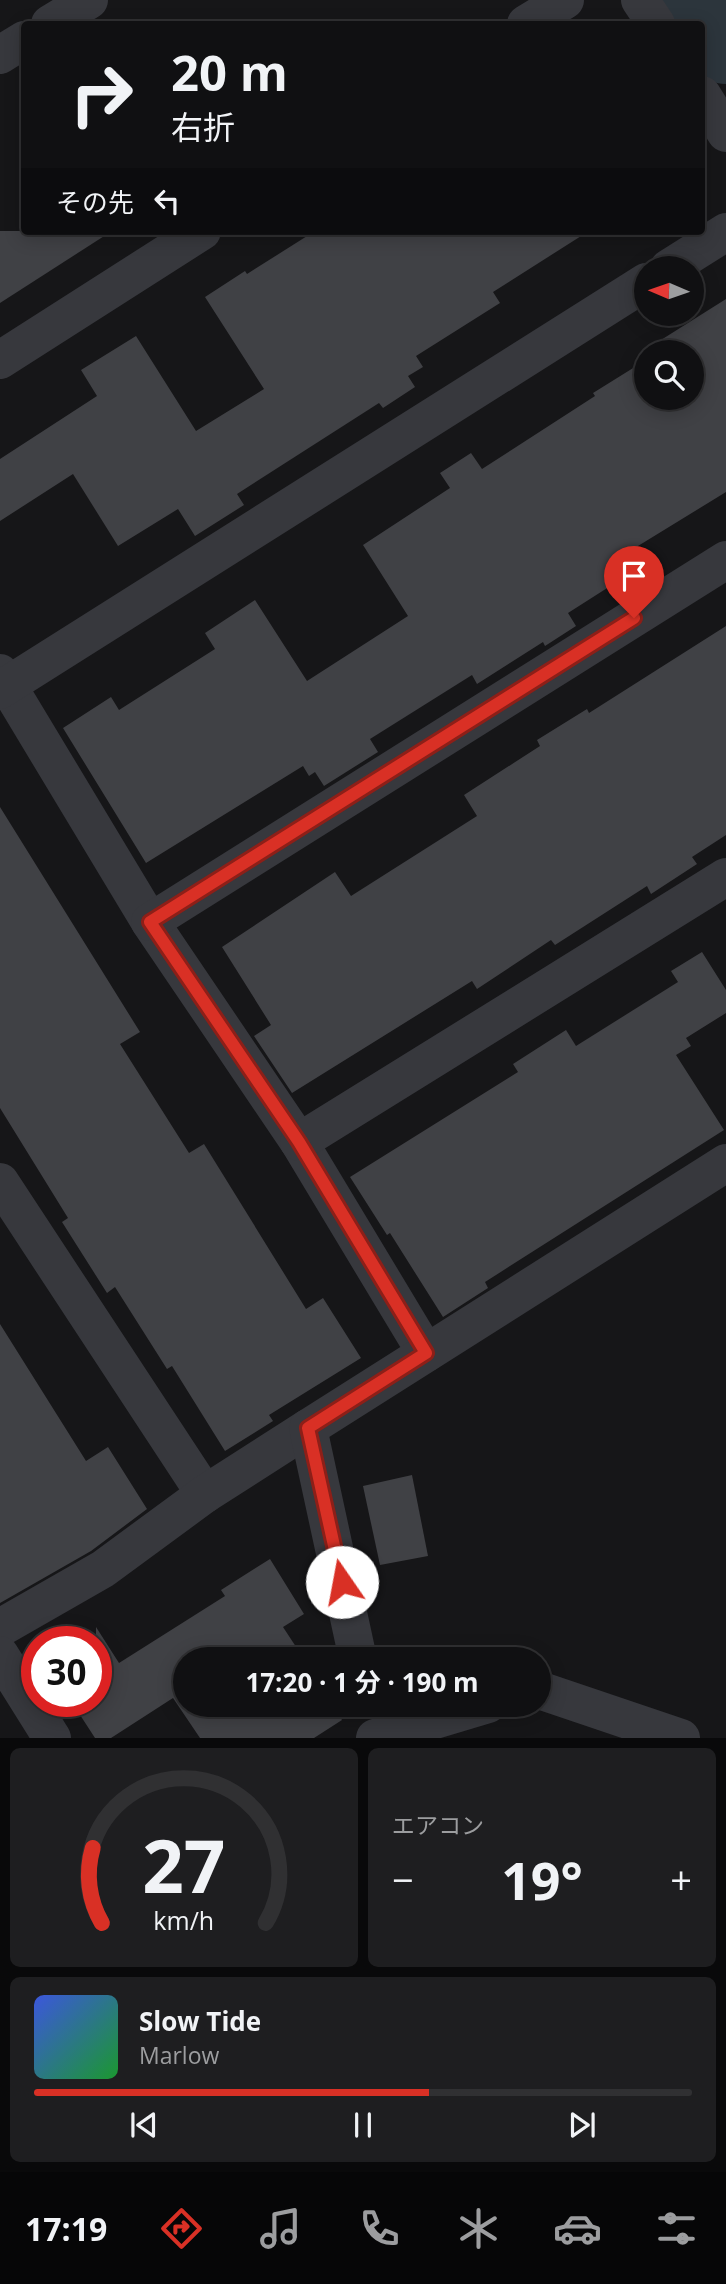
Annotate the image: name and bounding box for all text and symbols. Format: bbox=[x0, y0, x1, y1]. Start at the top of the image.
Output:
text: 20 m bbox=[171, 39, 288, 105]
icon: right bbox=[56, 49, 147, 140]
text: 右折 bbox=[171, 105, 235, 148]
icon: left bbox=[148, 182, 186, 220]
text: その先 bbox=[56, 184, 134, 220]
north arrow bbox=[634, 256, 704, 326]
map controls bbox=[634, 256, 704, 410]
button: search bbox=[634, 340, 704, 410]
pin bbox=[604, 546, 664, 618]
icon: arrive bbox=[615, 557, 653, 595]
position arrow bbox=[305, 1545, 379, 1619]
speed limit sign: 30 bbox=[21, 1626, 112, 1717]
text: 17:20 · 1 分 · 190 m bbox=[245, 1664, 479, 1700]
text: エアコン bbox=[392, 1809, 484, 1841]
text: 27 bbox=[142, 1816, 226, 1915]
text: 19° bbox=[501, 1844, 583, 1915]
text: − bbox=[392, 1853, 414, 1905]
text: + bbox=[670, 1853, 692, 1905]
text: km/h bbox=[154, 1903, 214, 1937]
text: Slow Tide bbox=[139, 2003, 261, 2039]
text: Marlow bbox=[139, 2039, 219, 2071]
icon: previous bbox=[125, 2106, 163, 2144]
icon: pause bbox=[344, 2106, 382, 2144]
icon: next bbox=[563, 2106, 601, 2144]
icon: directions bbox=[157, 2204, 206, 2253]
icon: music bbox=[256, 2204, 305, 2253]
icon: phone bbox=[355, 2204, 404, 2253]
icon: climate bbox=[454, 2204, 503, 2253]
icon: car bbox=[553, 2204, 602, 2253]
icon: filters bbox=[652, 2204, 701, 2253]
text: 17:19 bbox=[25, 2207, 107, 2250]

